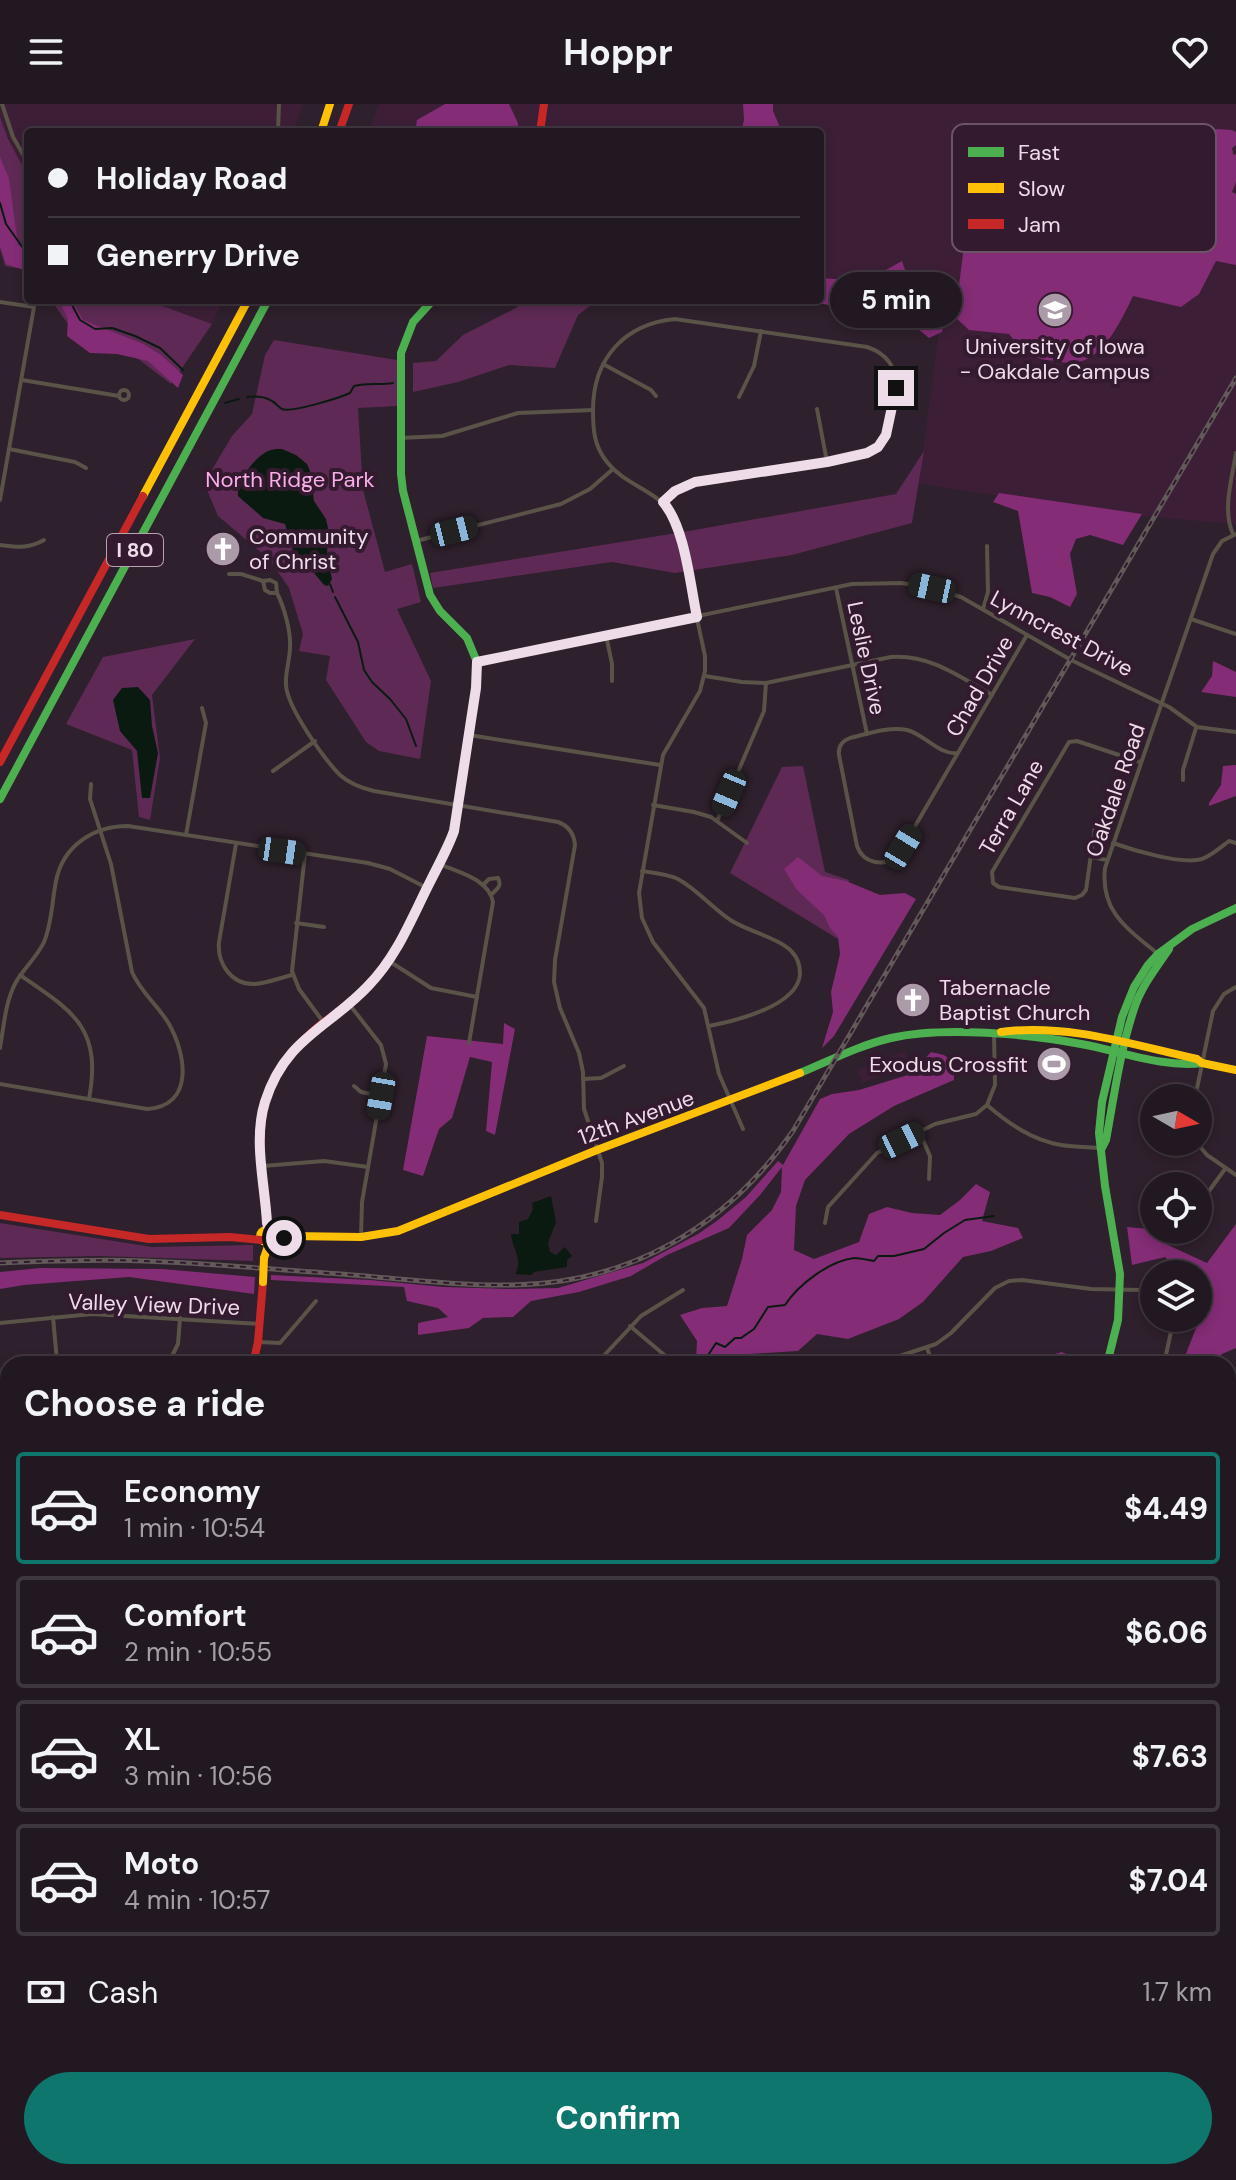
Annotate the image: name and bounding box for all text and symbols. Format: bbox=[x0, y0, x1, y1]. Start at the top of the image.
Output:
text: Hoppr bbox=[563, 29, 673, 76]
icon: menu bbox=[24, 30, 68, 74]
icon: heart bbox=[1168, 30, 1212, 74]
legend bbox=[952, 124, 1216, 252]
text: Fast bbox=[1018, 138, 1060, 167]
text: Holiday Road bbox=[96, 159, 287, 198]
text: Slow bbox=[1018, 174, 1065, 203]
text: Jam bbox=[1018, 210, 1061, 239]
text: Generry Drive bbox=[96, 236, 300, 275]
callout: 5 min bbox=[830, 272, 962, 328]
text: 5 min bbox=[861, 283, 931, 317]
school or university icon: University of Iowa - Oakdale Campus bbox=[1036, 291, 1074, 329]
place label: University of Iowa - Oakdale Campus bbox=[960, 332, 1150, 386]
route end bbox=[878, 370, 914, 406]
park label: North Ridge Park bbox=[205, 465, 375, 494]
car bbox=[428, 514, 480, 548]
place label: Community of Christ bbox=[249, 522, 368, 576]
church icon: Community of Christ bbox=[204, 530, 242, 568]
road number: I 80 bbox=[107, 534, 163, 566]
car bbox=[906, 571, 958, 605]
street label: Lynncrest Drive bbox=[985, 584, 1138, 683]
street label: Leslie Drive bbox=[840, 599, 893, 718]
street label: Chad Drive bbox=[939, 630, 1020, 742]
street label: Oakdale Road bbox=[1079, 719, 1152, 861]
street label: Terra Lane bbox=[972, 754, 1050, 860]
car bbox=[709, 766, 749, 820]
car bbox=[880, 820, 926, 874]
car bbox=[257, 836, 307, 866]
place label: Tabernacle Baptist Church bbox=[939, 973, 1091, 1027]
church icon: Tabernacle Baptist Church bbox=[894, 981, 932, 1019]
sports icon: Exodus Crossfit bbox=[1035, 1045, 1073, 1083]
place label: Exodus Crossfit bbox=[869, 1050, 1028, 1079]
car bbox=[365, 1070, 397, 1122]
street label: 12th Avenue bbox=[574, 1083, 698, 1152]
north arrow bbox=[1140, 1084, 1212, 1156]
map controls bbox=[1140, 1084, 1212, 1332]
car bbox=[875, 1119, 929, 1161]
button: locate bbox=[1140, 1172, 1212, 1244]
route start bbox=[266, 1220, 302, 1256]
button: layers bbox=[1140, 1260, 1212, 1332]
street label: Valley View Drive bbox=[67, 1287, 241, 1322]
text: Choose a ride bbox=[24, 1380, 265, 1427]
icon: car bbox=[28, 1472, 100, 1544]
text: Economy bbox=[124, 1472, 261, 1511]
text: $4.49 bbox=[1124, 1489, 1208, 1528]
text: 1 min · 10:54 bbox=[124, 1511, 265, 1545]
icon: car bbox=[28, 1596, 100, 1668]
text: Comfort bbox=[124, 1596, 247, 1635]
text: $6.06 bbox=[1125, 1613, 1208, 1652]
text: 2 min · 10:55 bbox=[124, 1635, 272, 1669]
icon: car bbox=[28, 1720, 100, 1792]
text: XL bbox=[124, 1720, 161, 1759]
text: $7.63 bbox=[1132, 1737, 1208, 1776]
text: 3 min · 10:56 bbox=[124, 1759, 273, 1793]
icon: car bbox=[28, 1844, 100, 1916]
text: Moto bbox=[124, 1844, 199, 1883]
text: $7.04 bbox=[1129, 1861, 1208, 1900]
text: 4 min · 10:57 bbox=[124, 1883, 270, 1917]
icon: cash bbox=[24, 1970, 68, 2014]
text: Cash bbox=[88, 1973, 158, 2012]
text: 1.7 km bbox=[1142, 1975, 1212, 2009]
button: Confirm bbox=[24, 2072, 1212, 2164]

